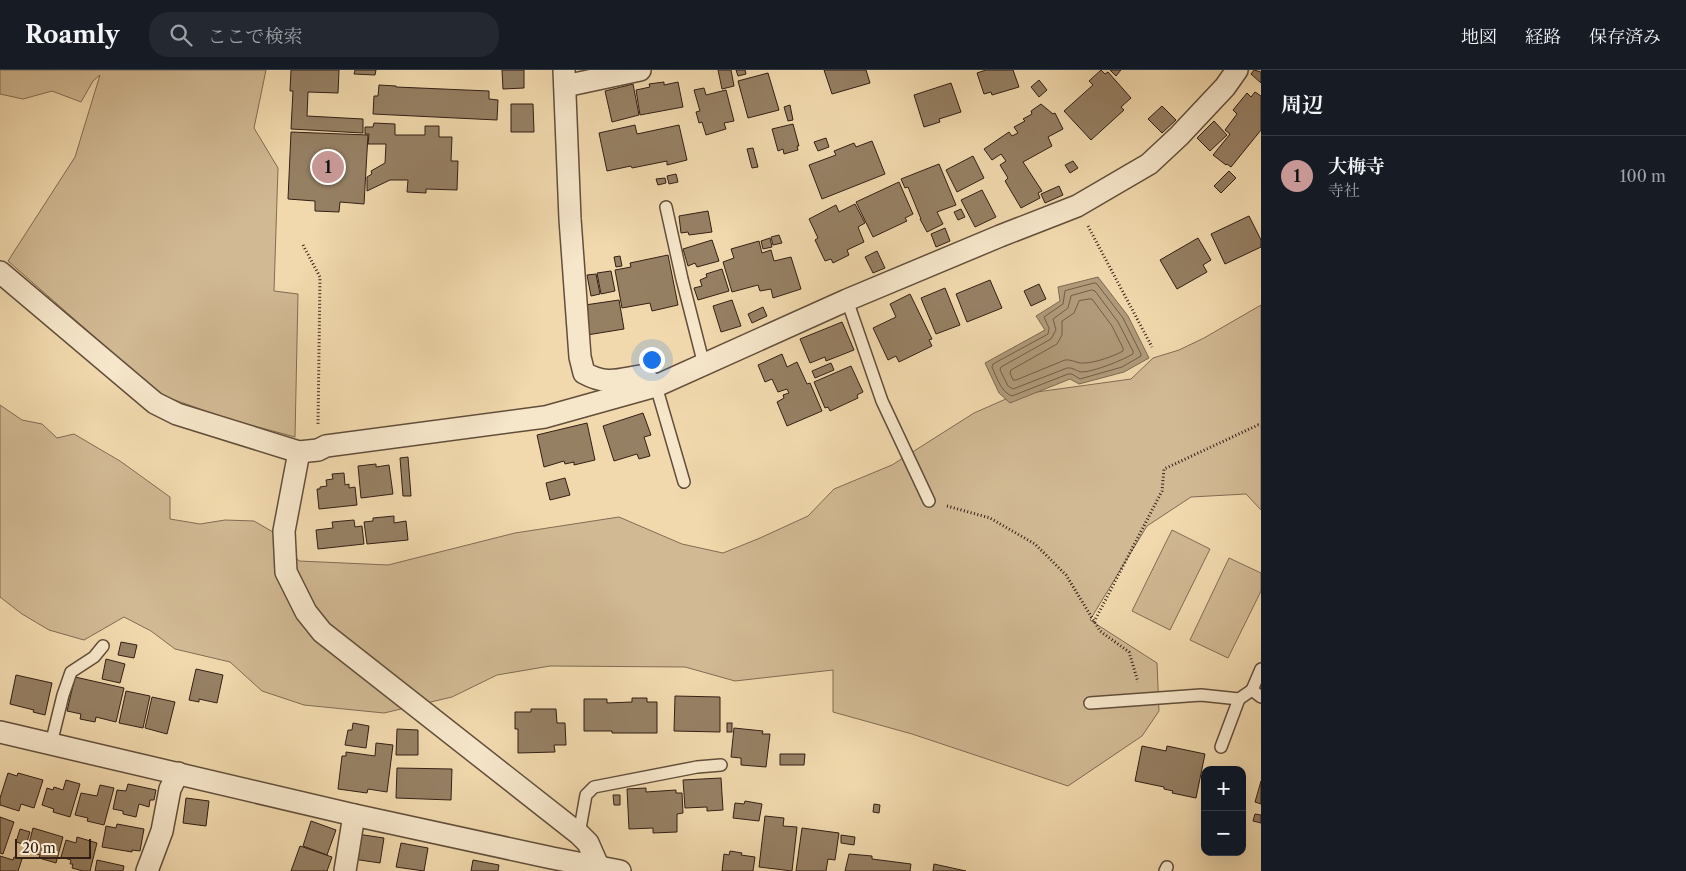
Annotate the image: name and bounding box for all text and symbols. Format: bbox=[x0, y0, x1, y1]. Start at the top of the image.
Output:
search box bbox=[149, 12, 499, 57]
text: Roamly bbox=[25, 20, 119, 49]
icon: search bbox=[167, 21, 195, 49]
text: ここで検索 bbox=[207, 25, 302, 48]
text: 地図 bbox=[1461, 26, 1497, 48]
text: 経路 bbox=[1525, 26, 1561, 48]
text: 保存済み bbox=[1589, 26, 1661, 48]
text: 周辺 bbox=[1281, 92, 1323, 117]
pin: 1 bbox=[312, 148, 344, 186]
text: 大梅寺 bbox=[1328, 155, 1385, 178]
text: 1 bbox=[1293, 166, 1301, 186]
text: 100 m bbox=[1620, 166, 1666, 186]
text: 寺社 bbox=[1328, 180, 1360, 200]
your location bbox=[639, 347, 665, 373]
map controls bbox=[1201, 766, 1246, 856]
button: + bbox=[1201, 766, 1246, 811]
button: − bbox=[1201, 811, 1246, 856]
scale bar bbox=[15, 836, 91, 859]
text: 20 m bbox=[22, 839, 56, 857]

